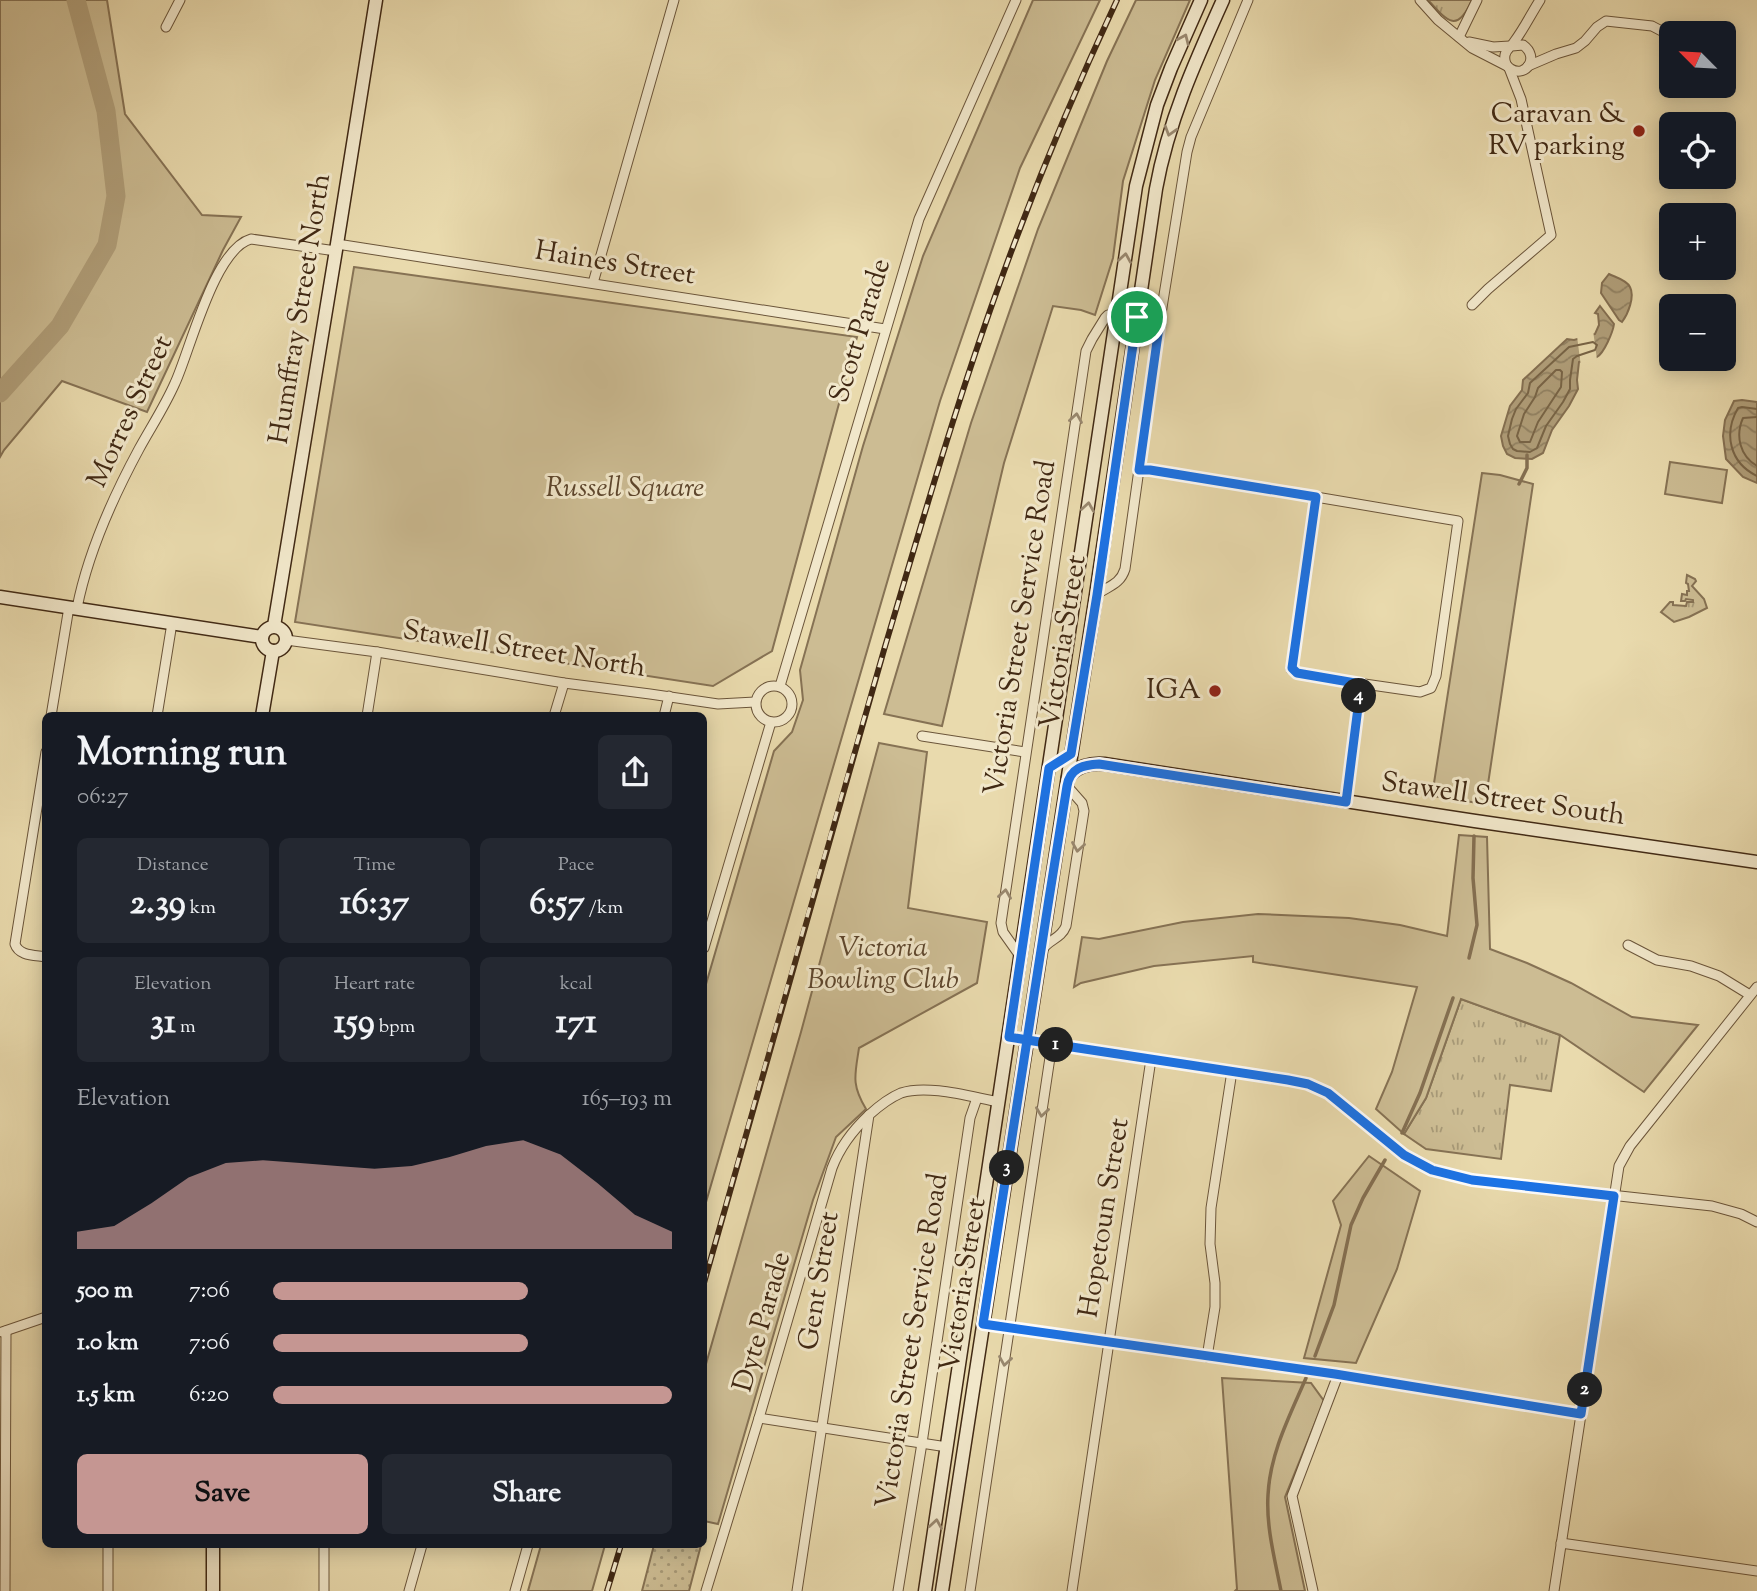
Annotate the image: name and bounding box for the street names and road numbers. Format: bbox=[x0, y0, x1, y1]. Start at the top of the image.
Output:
street label: Humffray Street North bbox=[260, 171, 342, 447]
street label: Haines Street bbox=[532, 232, 698, 296]
street label: Scott Parade bbox=[820, 254, 902, 408]
street label: Morres Street bbox=[78, 329, 184, 495]
street label: Victoria Street Service Road bbox=[978, 458, 1064, 798]
street label: Victoria Street bbox=[1034, 553, 1094, 731]
street label: Stawell Street North bbox=[400, 611, 648, 689]
street label: Stawell Street South bbox=[1378, 763, 1628, 837]
street label: Hopetoun Street bbox=[1069, 1115, 1141, 1321]
street label: Victoria Street Service Road bbox=[867, 1170, 959, 1512]
street label: Victoria Street bbox=[930, 1195, 998, 1375]
street label: Gent Street bbox=[789, 1208, 851, 1353]
street label: Dyte Parade bbox=[724, 1247, 802, 1397]

